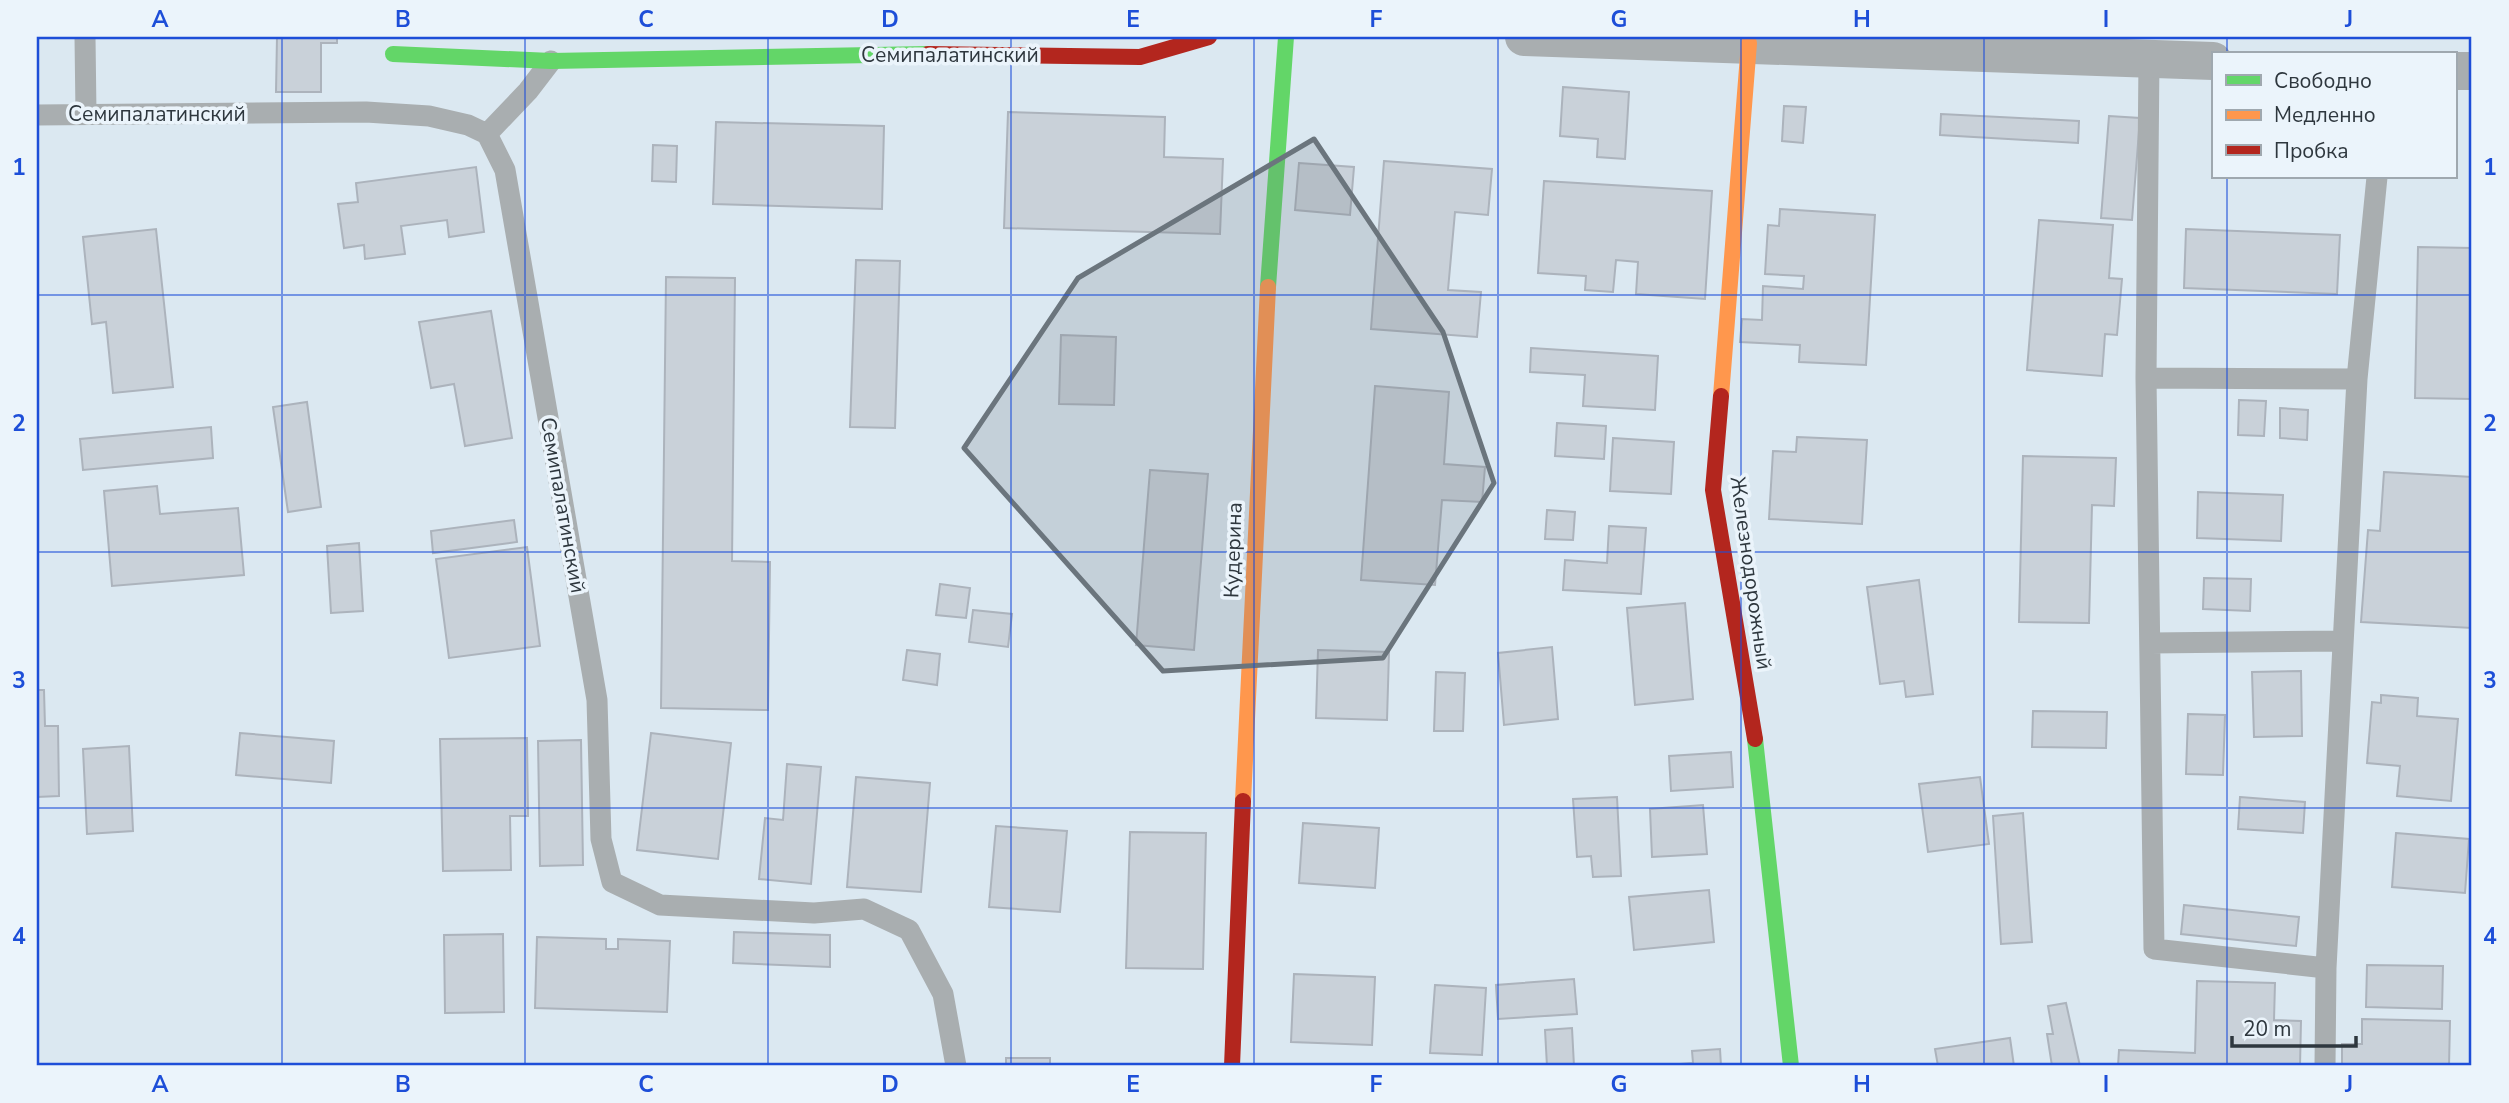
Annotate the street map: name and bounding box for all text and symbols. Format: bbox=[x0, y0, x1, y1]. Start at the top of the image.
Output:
text: A bbox=[151, 4, 169, 35]
text: B bbox=[395, 4, 411, 35]
text: C bbox=[638, 4, 654, 35]
text: D bbox=[881, 4, 899, 35]
text: E bbox=[1126, 4, 1140, 35]
text: F bbox=[1370, 4, 1383, 35]
text: G bbox=[1611, 4, 1627, 35]
text: H bbox=[1853, 4, 1871, 35]
text: I bbox=[2103, 4, 2109, 35]
text: J bbox=[2344, 4, 2353, 35]
street label: Семипалатинский bbox=[861, 41, 1039, 69]
legend bbox=[2212, 52, 2456, 178]
text: Свободно bbox=[2274, 67, 2372, 95]
street label: Семипалатинский bbox=[68, 100, 246, 128]
text: Медленно bbox=[2274, 101, 2376, 129]
text: Пробка bbox=[2274, 137, 2348, 165]
text: 1 bbox=[12, 152, 26, 183]
text: 1 bbox=[2483, 152, 2497, 183]
text: 2 bbox=[12, 408, 26, 439]
text: 2 bbox=[2483, 408, 2497, 439]
street label: Семипалатинский bbox=[534, 415, 592, 595]
street label: Железнодорожный bbox=[1724, 475, 1778, 671]
street label: Кудерина bbox=[1217, 502, 1249, 598]
text: 3 bbox=[12, 665, 26, 696]
text: 3 bbox=[2483, 665, 2497, 696]
text: 4 bbox=[12, 921, 26, 952]
text: 4 bbox=[2483, 921, 2497, 952]
scale bar bbox=[2232, 1005, 2357, 1049]
text: 20 m bbox=[2243, 1015, 2292, 1043]
text: A bbox=[151, 1069, 169, 1100]
text: B bbox=[395, 1069, 411, 1100]
text: C bbox=[638, 1069, 654, 1100]
text: D bbox=[881, 1069, 899, 1100]
text: E bbox=[1126, 1069, 1140, 1100]
text: F bbox=[1370, 1069, 1383, 1100]
text: G bbox=[1611, 1069, 1627, 1100]
text: H bbox=[1853, 1069, 1871, 1100]
text: I bbox=[2103, 1069, 2109, 1100]
text: J bbox=[2344, 1069, 2353, 1100]

